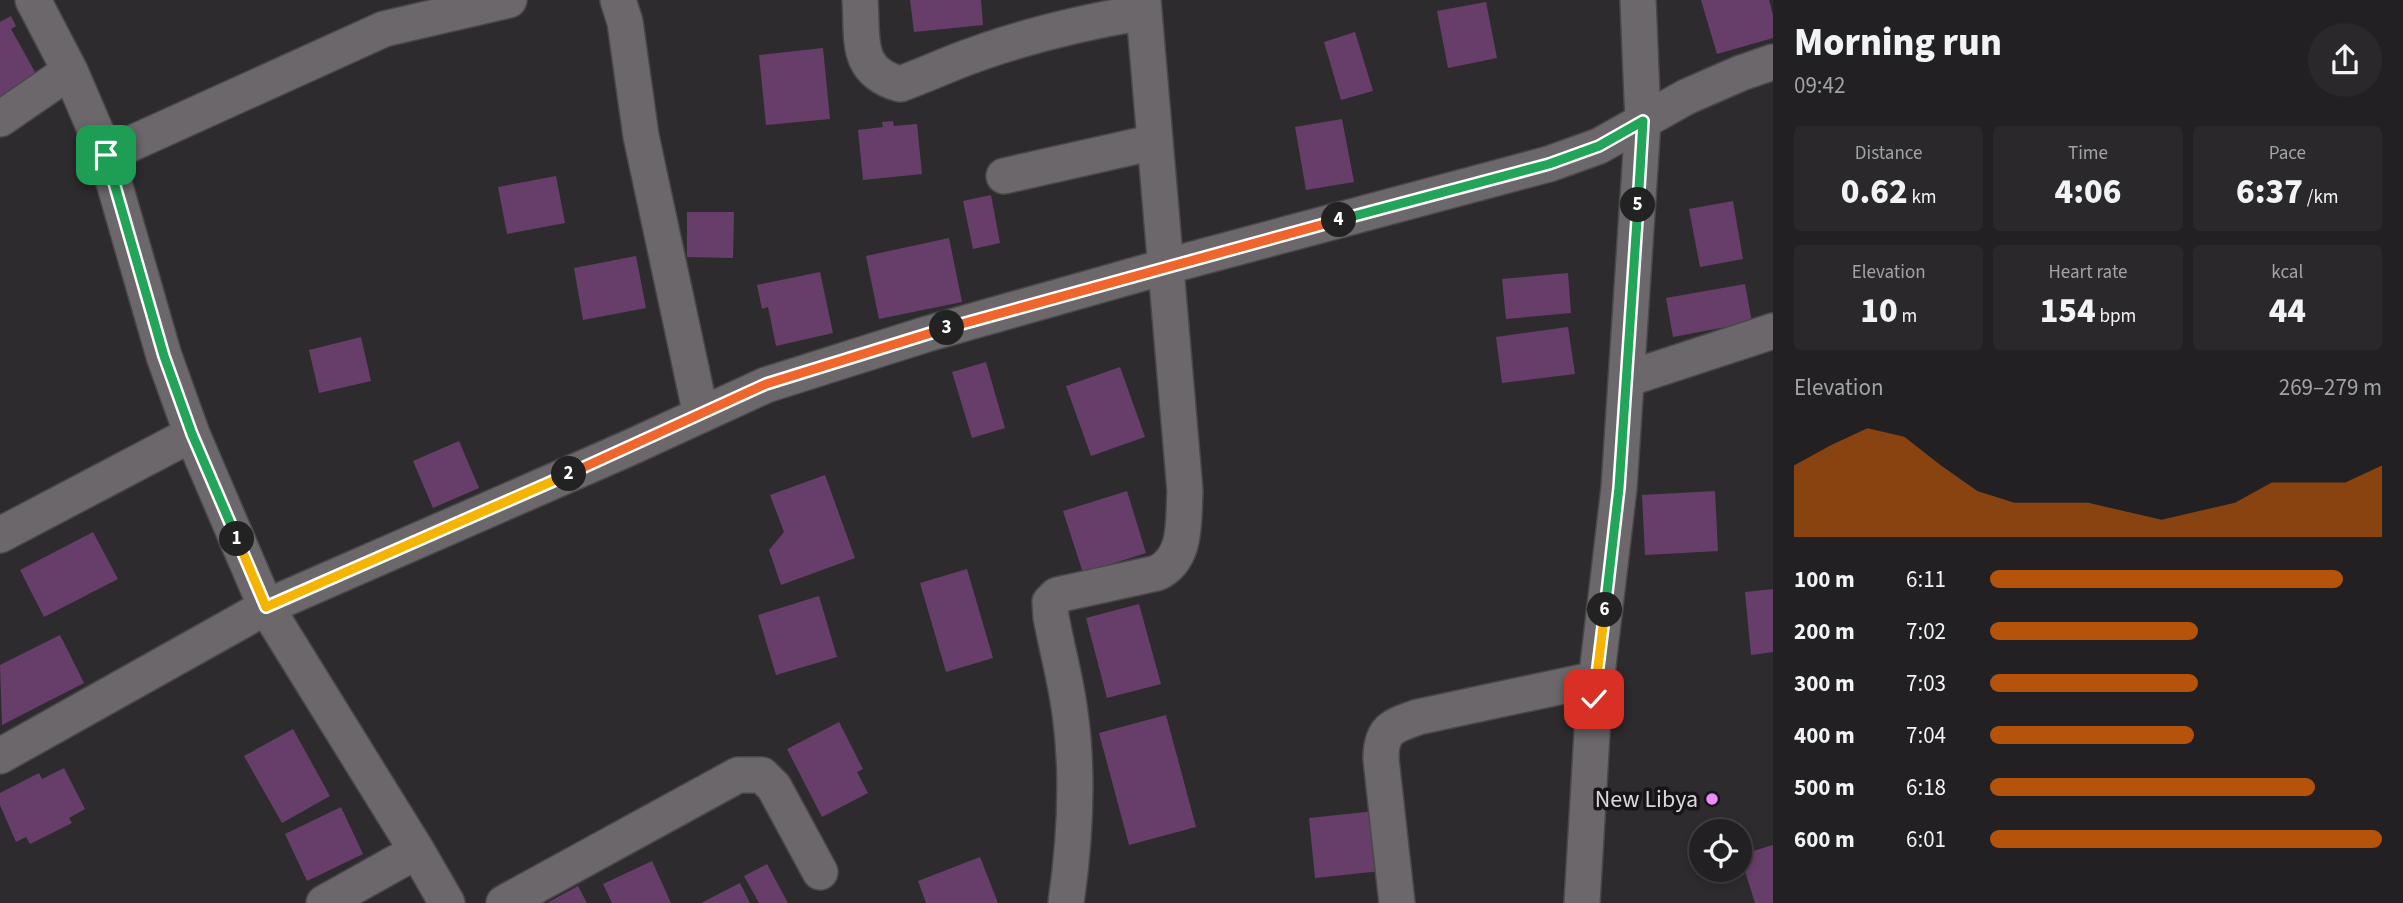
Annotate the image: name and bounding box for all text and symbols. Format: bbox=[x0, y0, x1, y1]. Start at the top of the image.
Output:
text: Morning run bbox=[1794, 16, 2002, 70]
button: share bbox=[2308, 23, 2382, 97]
text: 09:42 bbox=[1794, 69, 1845, 102]
pin bbox=[76, 125, 136, 185]
icon: arrive bbox=[87, 136, 125, 174]
text: Distance bbox=[1855, 140, 1922, 167]
text: Time bbox=[2068, 140, 2108, 167]
text: Pace bbox=[2269, 140, 2306, 167]
text: 0.62 bbox=[1841, 167, 1908, 217]
text: 4:06 bbox=[2055, 167, 2121, 217]
text: 6:37 bbox=[2236, 167, 2303, 217]
text: km bbox=[1908, 184, 1937, 211]
text: /km bbox=[2303, 184, 2339, 211]
pin: 5 bbox=[1620, 188, 1656, 222]
text: 5 bbox=[1632, 191, 1643, 218]
pin: 4 bbox=[1322, 202, 1356, 238]
text: 4 bbox=[1333, 206, 1344, 233]
text: Elevation bbox=[1852, 259, 1926, 286]
text: Heart rate bbox=[2048, 259, 2127, 286]
text: kcal bbox=[2271, 259, 2303, 286]
text: 10 bbox=[1860, 286, 1898, 336]
text: 154 bbox=[2040, 286, 2096, 336]
text: 44 bbox=[2269, 286, 2306, 336]
text: m bbox=[1898, 303, 1917, 330]
text: bpm bbox=[2096, 303, 2136, 330]
pin: 3 bbox=[930, 310, 964, 346]
text: 3 bbox=[941, 314, 952, 341]
text: Elevation bbox=[1794, 371, 1884, 404]
text: 269–279 m bbox=[2279, 371, 2382, 404]
pin: 2 bbox=[552, 456, 586, 491]
text: 2 bbox=[563, 460, 574, 487]
pin: 1 bbox=[219, 522, 254, 556]
text: 1 bbox=[231, 525, 242, 552]
text: 100 m bbox=[1794, 563, 1855, 596]
text: 6:11 bbox=[1906, 563, 1946, 596]
pin: 6 bbox=[1588, 592, 1622, 628]
text: 6 bbox=[1599, 596, 1610, 623]
text: 200 m bbox=[1794, 615, 1855, 648]
text: 7:02 bbox=[1906, 615, 1946, 648]
text: 300 m bbox=[1794, 667, 1855, 700]
text: 7:03 bbox=[1906, 667, 1946, 700]
pin bbox=[1564, 669, 1624, 729]
icon: check bbox=[1575, 680, 1613, 718]
text: 400 m bbox=[1794, 719, 1855, 752]
text: 7:04 bbox=[1906, 719, 1946, 752]
text: 500 m bbox=[1794, 771, 1855, 804]
text: 6:18 bbox=[1906, 771, 1946, 804]
place label: New Libya bbox=[1595, 782, 1698, 817]
marker: New Libya bbox=[1704, 791, 1720, 807]
map controls bbox=[1689, 819, 1752, 882]
button: locate bbox=[1689, 819, 1752, 882]
text: 600 m bbox=[1794, 823, 1855, 856]
text: 6:01 bbox=[1906, 823, 1946, 856]

